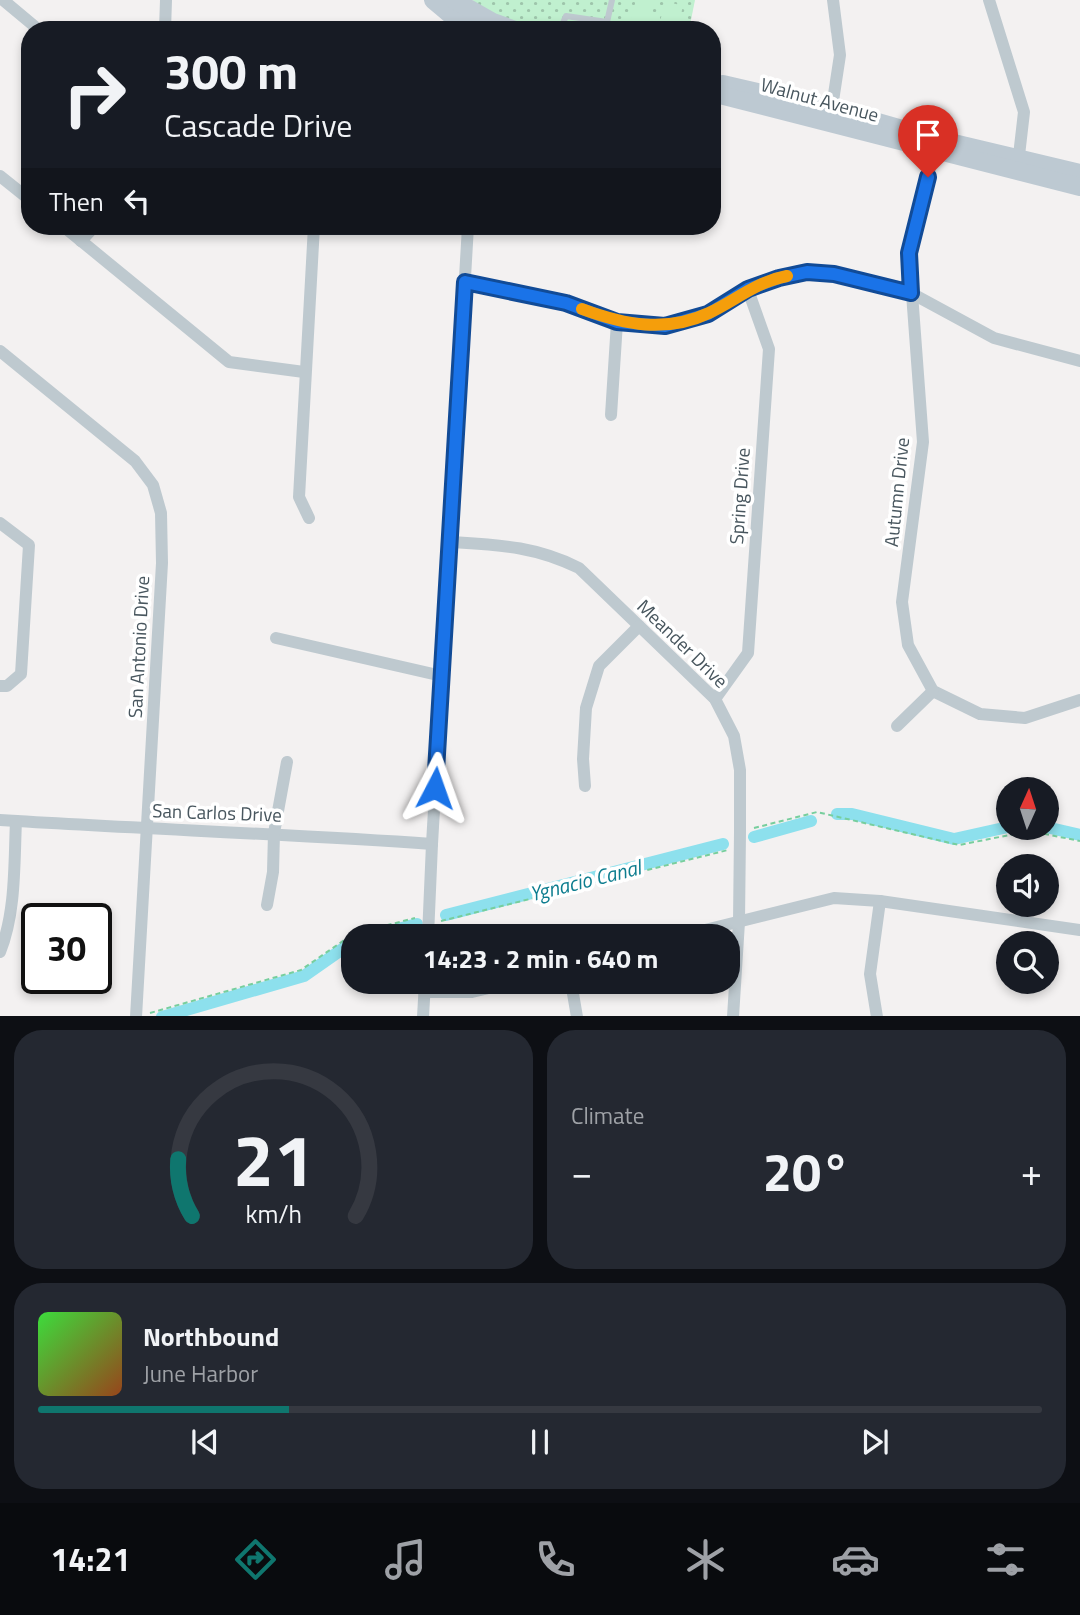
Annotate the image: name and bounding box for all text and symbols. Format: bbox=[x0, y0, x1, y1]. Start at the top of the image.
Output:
text: 300 m bbox=[164, 33, 298, 108]
icon: right bbox=[49, 49, 140, 140]
street label: Walnut Avenue bbox=[758, 69, 882, 129]
text: Cascade Drive bbox=[164, 101, 352, 149]
pin bbox=[898, 105, 958, 177]
icon: arrive bbox=[909, 116, 947, 154]
text: Then bbox=[49, 182, 104, 221]
icon: left bbox=[118, 182, 156, 220]
street label: Autumn Drive bbox=[876, 436, 916, 548]
street label: Spring Drive bbox=[721, 447, 757, 545]
street label: San Antonio Drive bbox=[120, 575, 156, 719]
street label: Meander Drive bbox=[631, 592, 735, 694]
position arrow bbox=[398, 751, 472, 825]
north arrow bbox=[996, 777, 1059, 840]
map controls bbox=[996, 777, 1059, 994]
street label: San Carlos Drive bbox=[152, 795, 282, 829]
water label: Ygnacio Canal bbox=[526, 850, 647, 909]
button: sound bbox=[996, 854, 1059, 917]
speed limit sign: 30 bbox=[21, 903, 112, 994]
button: search bbox=[996, 931, 1059, 994]
text: 14:23 · 2 min · 640 m bbox=[423, 939, 658, 978]
text: Climate bbox=[571, 1098, 644, 1133]
text: 21 bbox=[233, 1104, 314, 1214]
text: 20° bbox=[763, 1132, 850, 1211]
text: − bbox=[571, 1143, 592, 1201]
text: + bbox=[1021, 1143, 1042, 1201]
text: km/h bbox=[245, 1194, 302, 1232]
text: Northbound bbox=[143, 1317, 279, 1356]
text: June Harbor bbox=[143, 1356, 258, 1391]
icon: previous bbox=[186, 1423, 224, 1461]
icon: pause bbox=[521, 1423, 559, 1461]
icon: next bbox=[856, 1423, 894, 1461]
text: 14:21 bbox=[50, 1535, 130, 1583]
icon: directions bbox=[231, 1535, 280, 1584]
icon: music bbox=[381, 1535, 430, 1584]
icon: phone bbox=[531, 1535, 580, 1584]
icon: climate bbox=[681, 1535, 730, 1584]
icon: car bbox=[831, 1535, 880, 1584]
icon: filters bbox=[981, 1535, 1030, 1584]

